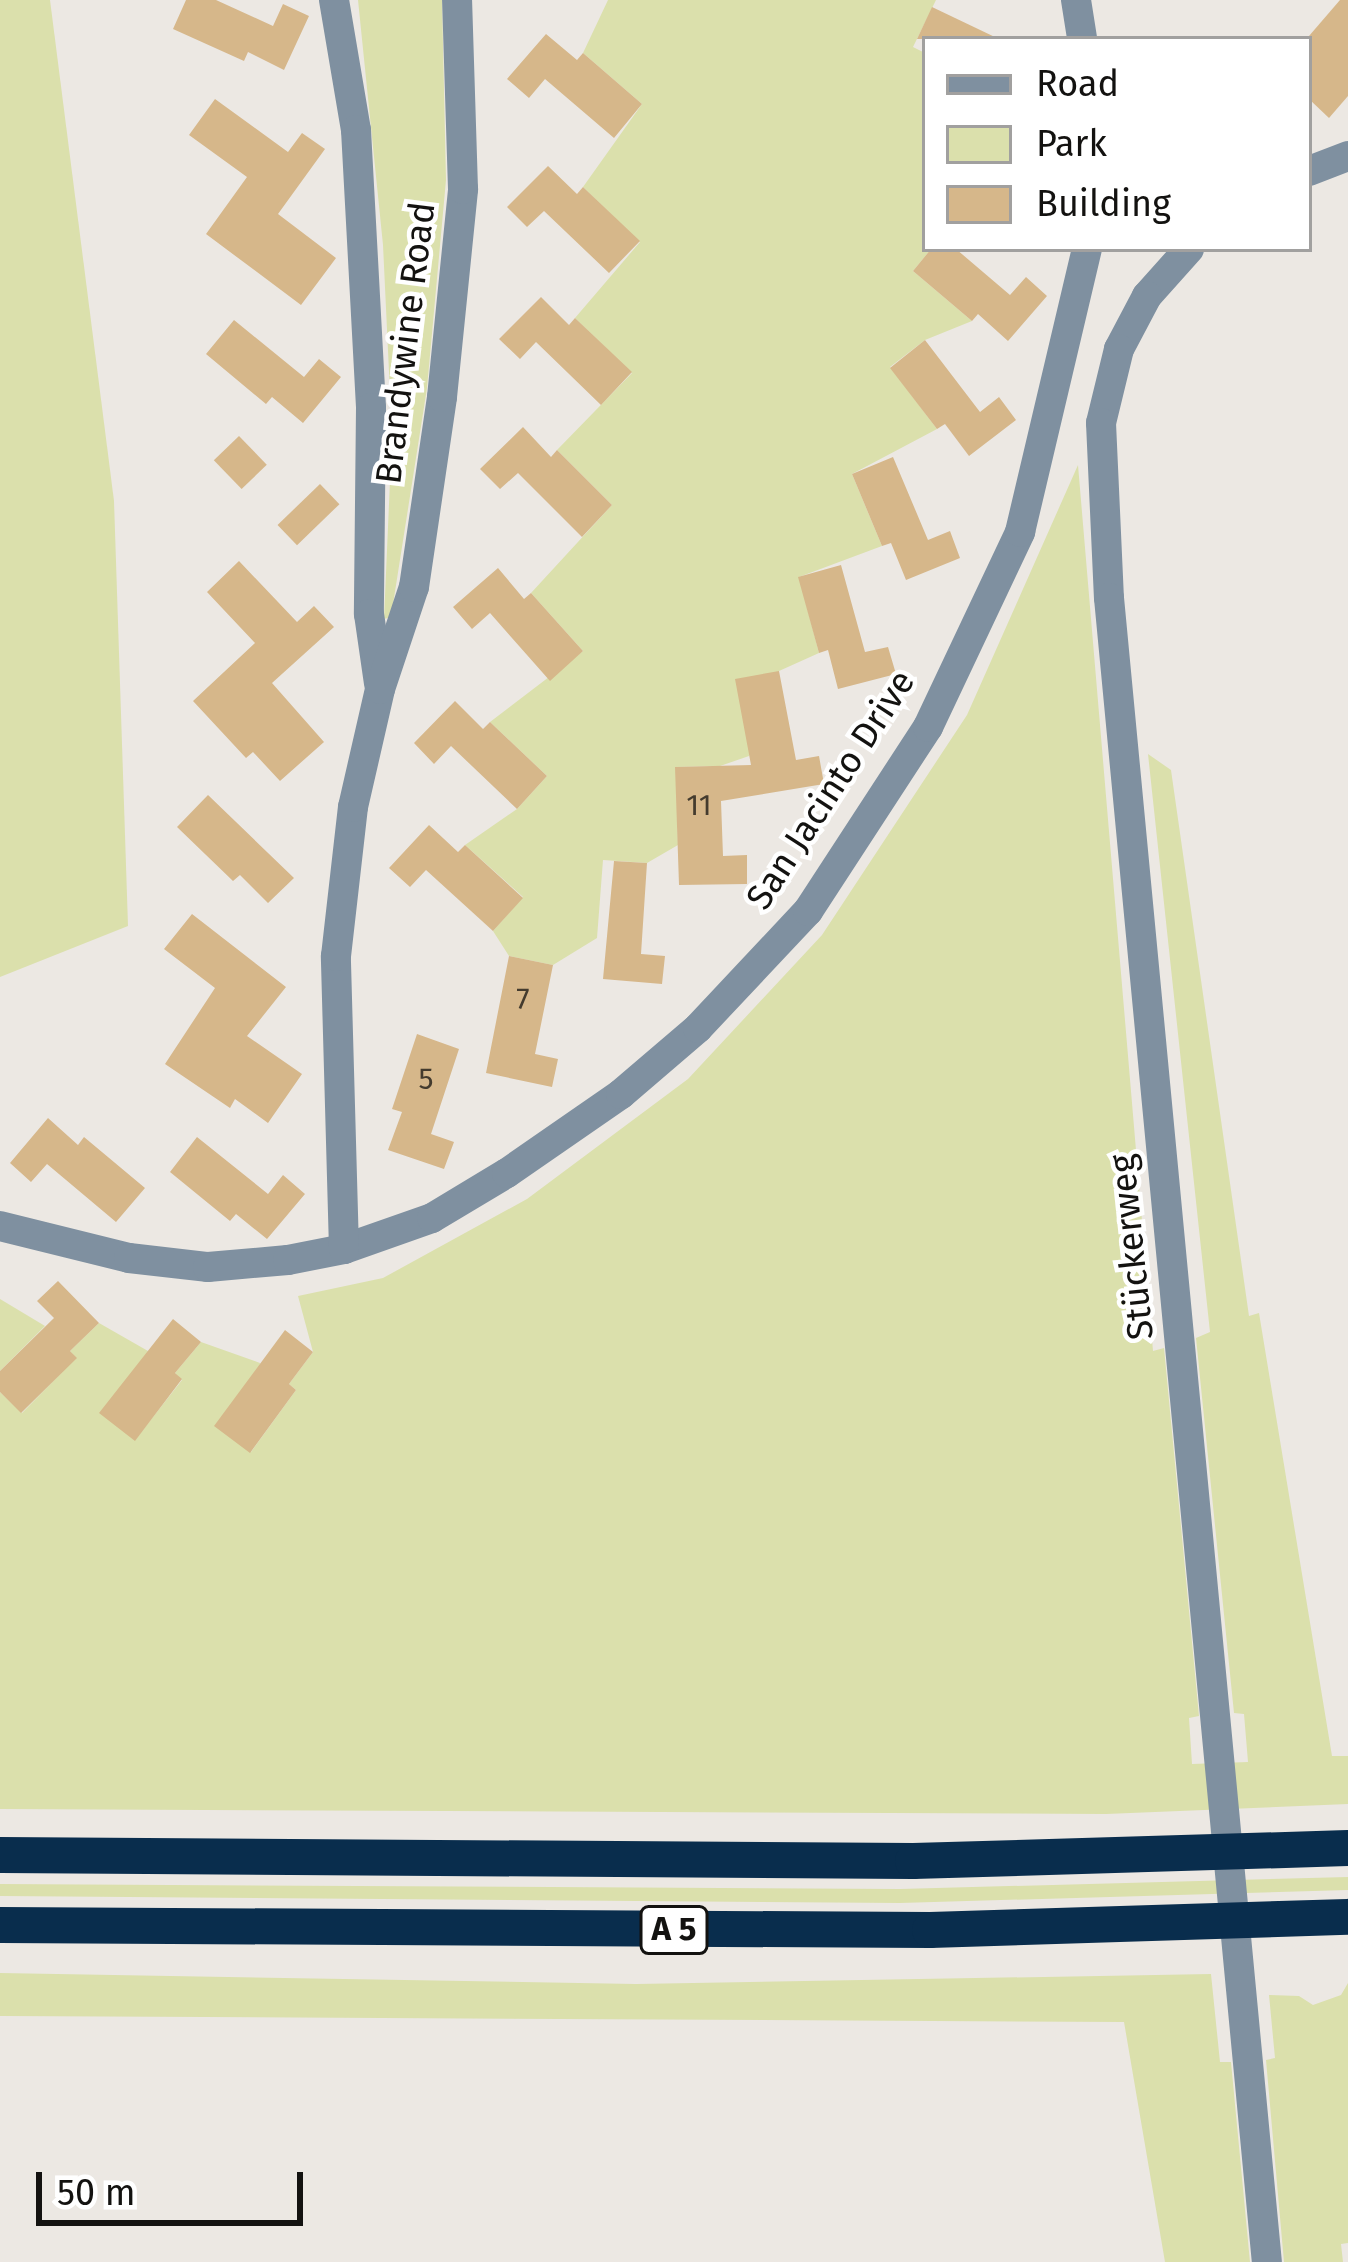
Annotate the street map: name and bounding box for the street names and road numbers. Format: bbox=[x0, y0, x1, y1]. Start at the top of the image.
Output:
street label: Brandywine Road bbox=[367, 200, 445, 486]
street label: San Jacinto Drive bbox=[738, 662, 924, 918]
street label: Stückerweg bbox=[1101, 1152, 1163, 1342]
road number: A 5 bbox=[638, 1903, 710, 1957]

